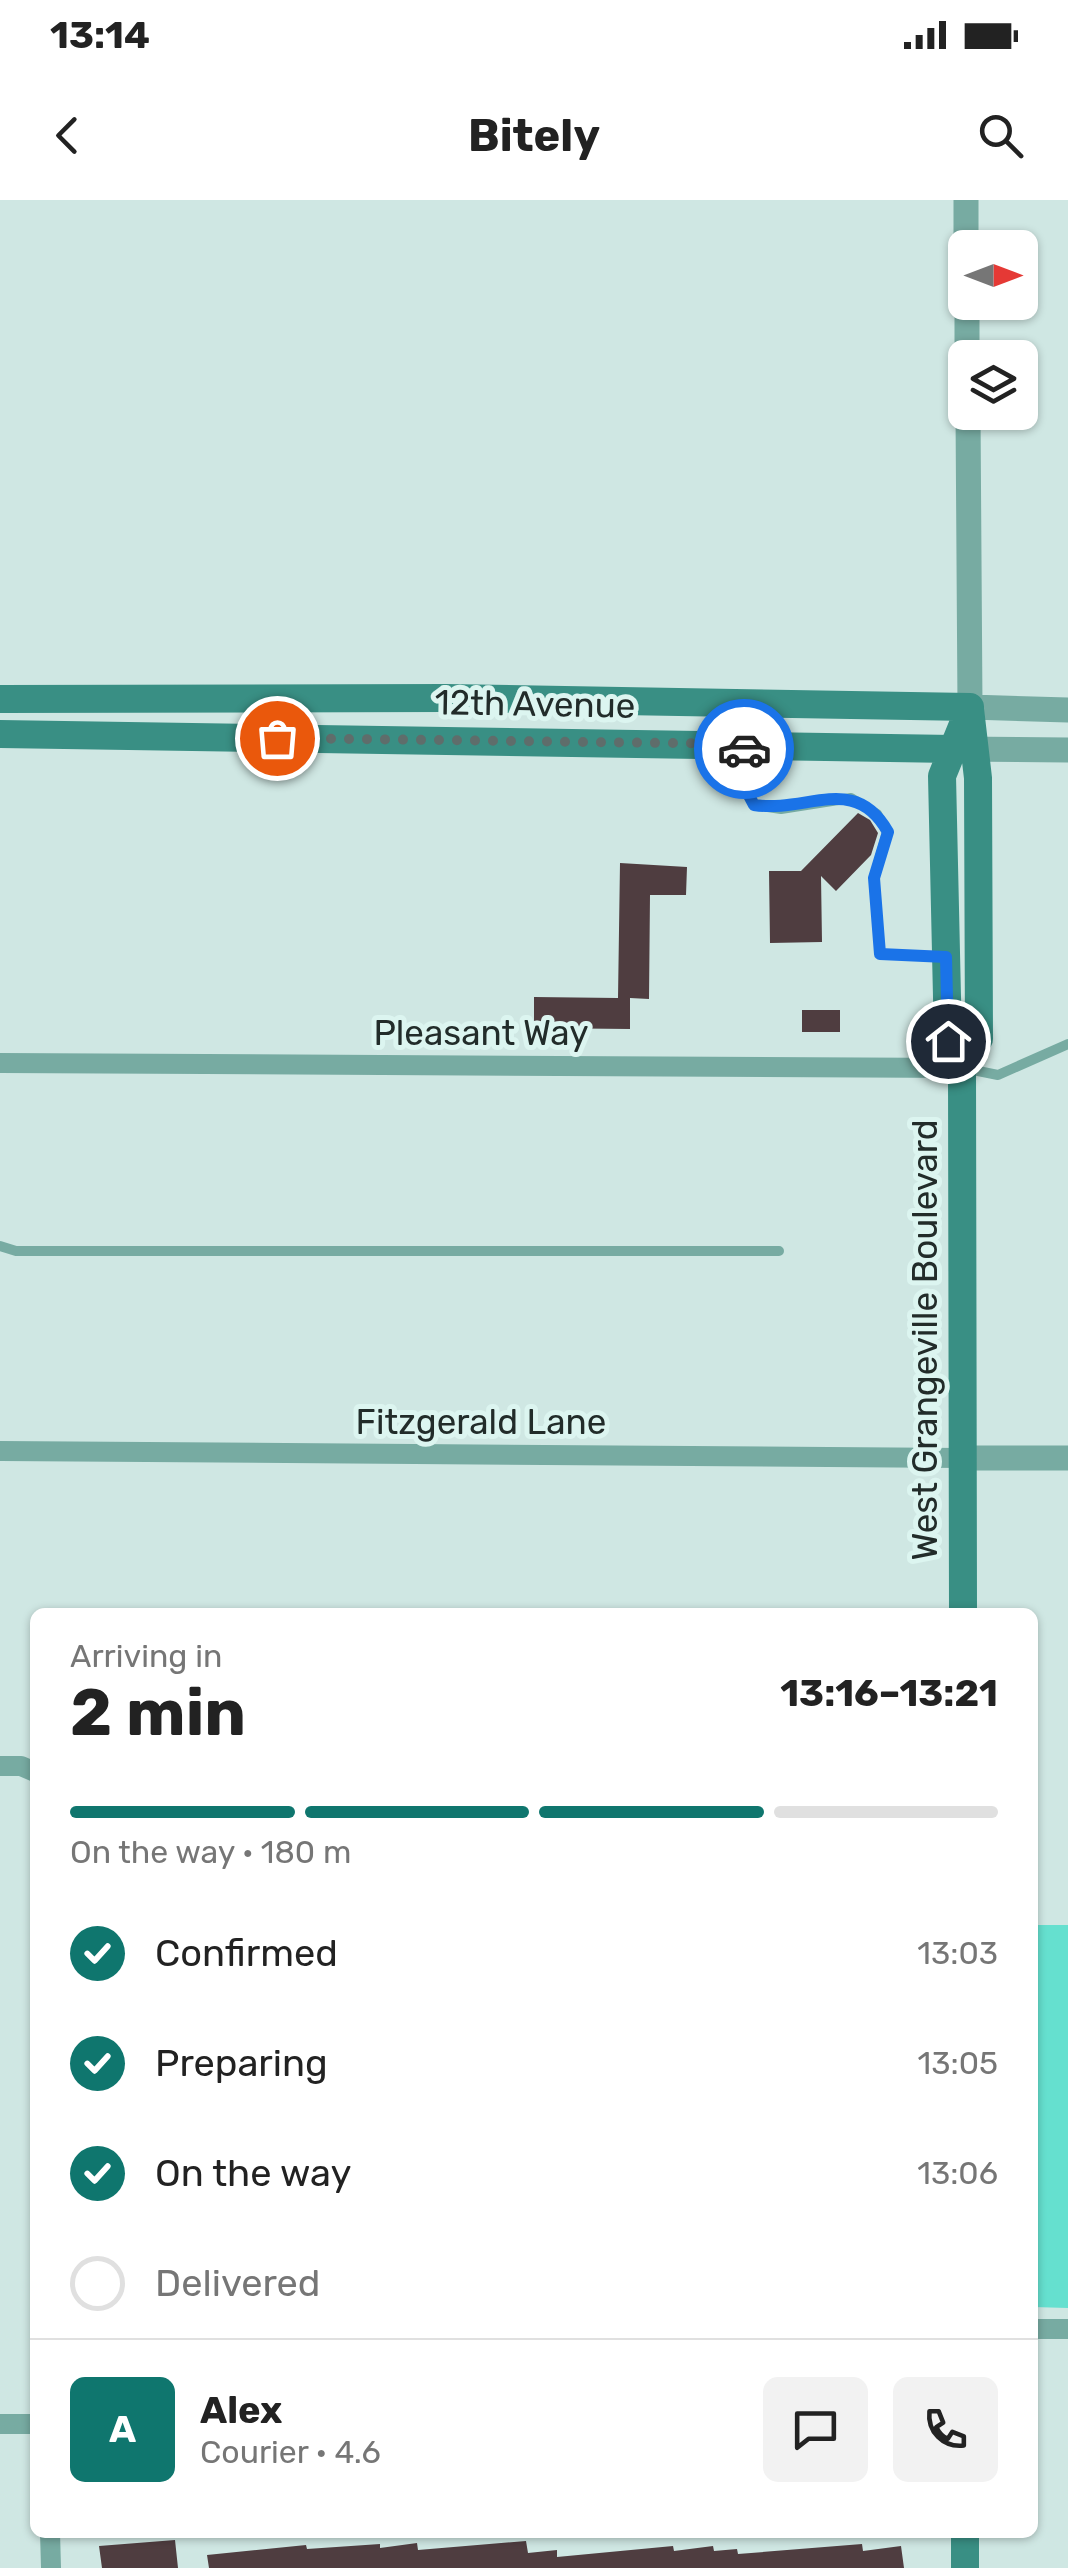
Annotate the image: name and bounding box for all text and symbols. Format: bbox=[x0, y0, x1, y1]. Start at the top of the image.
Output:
text: 13:14 bbox=[50, 12, 150, 58]
icon: back bbox=[40, 108, 95, 163]
icon: search bbox=[973, 108, 1028, 163]
text: Bitely bbox=[468, 109, 600, 162]
north arrow bbox=[948, 230, 1038, 320]
map controls bbox=[948, 230, 1038, 430]
button: layers bbox=[948, 340, 1038, 430]
street label: 12th Avenue bbox=[434, 681, 636, 727]
pin bbox=[235, 696, 320, 781]
courier bbox=[694, 699, 794, 799]
icon: bag bbox=[250, 711, 305, 766]
icon: car bbox=[717, 722, 772, 777]
pin bbox=[906, 999, 991, 1084]
street label: Pleasant Way bbox=[373, 1012, 589, 1054]
icon: home bbox=[921, 1014, 976, 1069]
street label: West Grangeville Boulevard bbox=[904, 1119, 946, 1561]
street label: Fitzgerald Lane bbox=[356, 1401, 606, 1443]
text: Arriving in bbox=[70, 1637, 222, 1675]
text: 13:16–13:21 bbox=[780, 1670, 998, 1716]
text: 2 min bbox=[70, 1674, 246, 1751]
text: On the way · 180 m bbox=[70, 1833, 351, 1871]
icon: check bbox=[70, 1926, 125, 1981]
text: Confirmed bbox=[155, 1930, 338, 1976]
text: 13:03 bbox=[917, 1934, 998, 1972]
icon: check bbox=[70, 2036, 125, 2091]
text: Preparing bbox=[155, 2040, 328, 2086]
text: 13:05 bbox=[918, 2044, 998, 2082]
icon: check bbox=[70, 2146, 125, 2201]
text: On the way bbox=[155, 2150, 351, 2196]
text: 13:06 bbox=[917, 2154, 998, 2192]
text: Delivered bbox=[155, 2260, 320, 2306]
button: chat bbox=[763, 2377, 868, 2482]
button: phone bbox=[893, 2377, 998, 2482]
text: Alex bbox=[200, 2387, 282, 2433]
text: A bbox=[109, 2406, 136, 2452]
text: Courier · 4.6 bbox=[200, 2433, 381, 2471]

